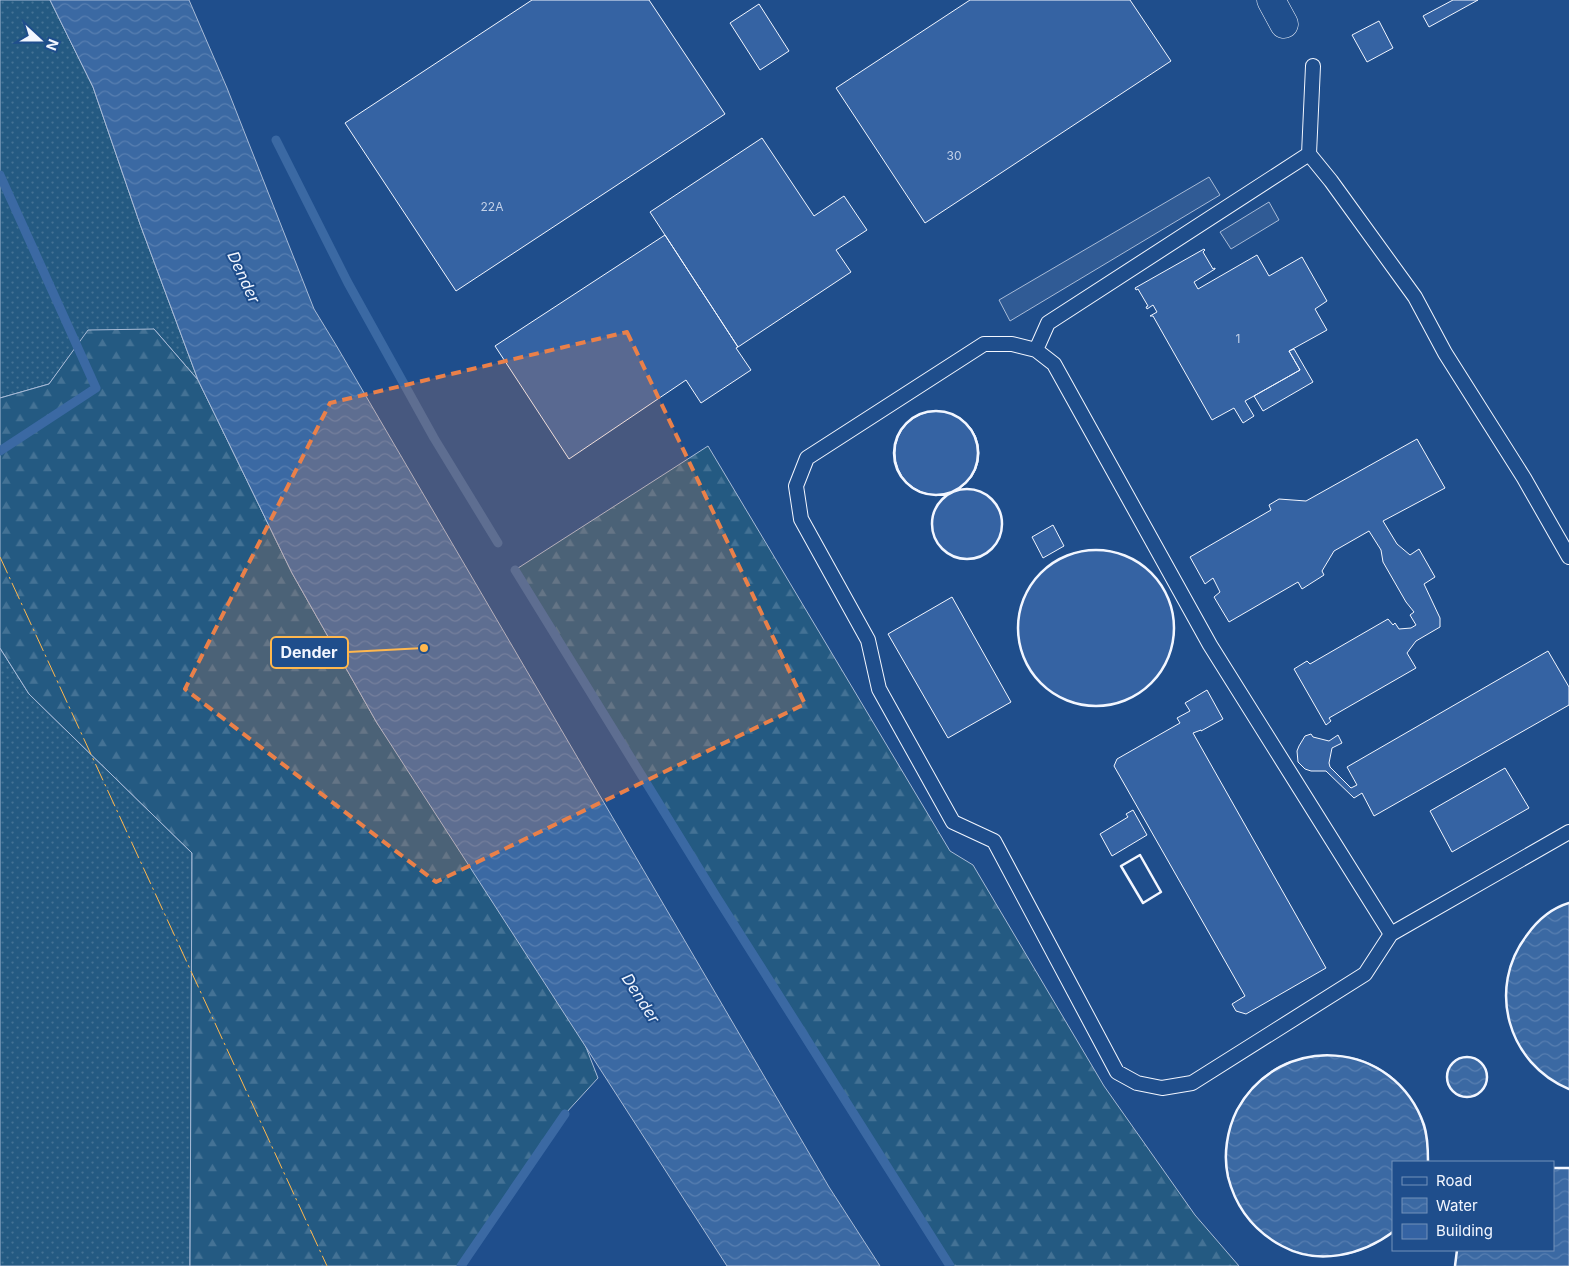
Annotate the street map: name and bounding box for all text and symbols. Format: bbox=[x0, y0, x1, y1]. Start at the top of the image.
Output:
north arrow bbox=[15, 15, 65, 65]
text: N bbox=[43, 37, 62, 53]
house number: 30 bbox=[947, 148, 961, 163]
house number: 22A bbox=[481, 199, 503, 214]
water label: Dender bbox=[223, 248, 265, 307]
house number: 1 bbox=[1236, 331, 1240, 346]
callout: Dender bbox=[271, 637, 348, 668]
text: Dender bbox=[280, 642, 338, 662]
water label: Dender bbox=[618, 969, 665, 1027]
legend bbox=[1392, 1161, 1554, 1251]
text: Road bbox=[1436, 1171, 1472, 1190]
text: Water bbox=[1436, 1196, 1478, 1215]
text: Building bbox=[1436, 1221, 1493, 1240]

